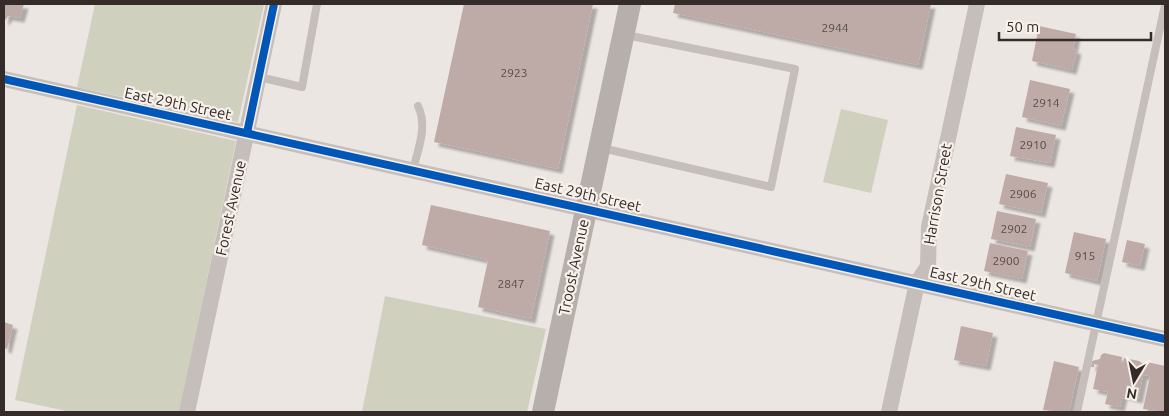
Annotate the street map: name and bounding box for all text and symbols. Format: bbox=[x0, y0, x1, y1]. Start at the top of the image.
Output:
scale bar bbox=[999, 10, 1152, 42]
text: 50 m bbox=[1006, 18, 1039, 35]
house number: 2944 bbox=[821, 21, 849, 34]
house number: 2923 bbox=[500, 66, 528, 79]
street label: East 29th Street bbox=[123, 84, 233, 123]
house number: 2914 bbox=[1032, 96, 1060, 109]
house number: 2910 bbox=[1019, 138, 1047, 151]
street label: Harrison Street bbox=[920, 142, 955, 246]
street label: Forest Avenue bbox=[212, 159, 249, 257]
street label: East 29th Street bbox=[533, 174, 643, 215]
house number: 2906 bbox=[1009, 187, 1037, 200]
street label: Troost Avenue bbox=[555, 217, 592, 316]
house number: 2902 bbox=[1000, 222, 1028, 235]
house number: 915 bbox=[1075, 249, 1095, 262]
house number: 2900 bbox=[992, 254, 1020, 267]
street label: East 29th Street bbox=[928, 263, 1038, 304]
house number: 2847 bbox=[497, 277, 525, 290]
north arrow bbox=[1109, 356, 1159, 406]
text: N bbox=[1125, 385, 1138, 403]

